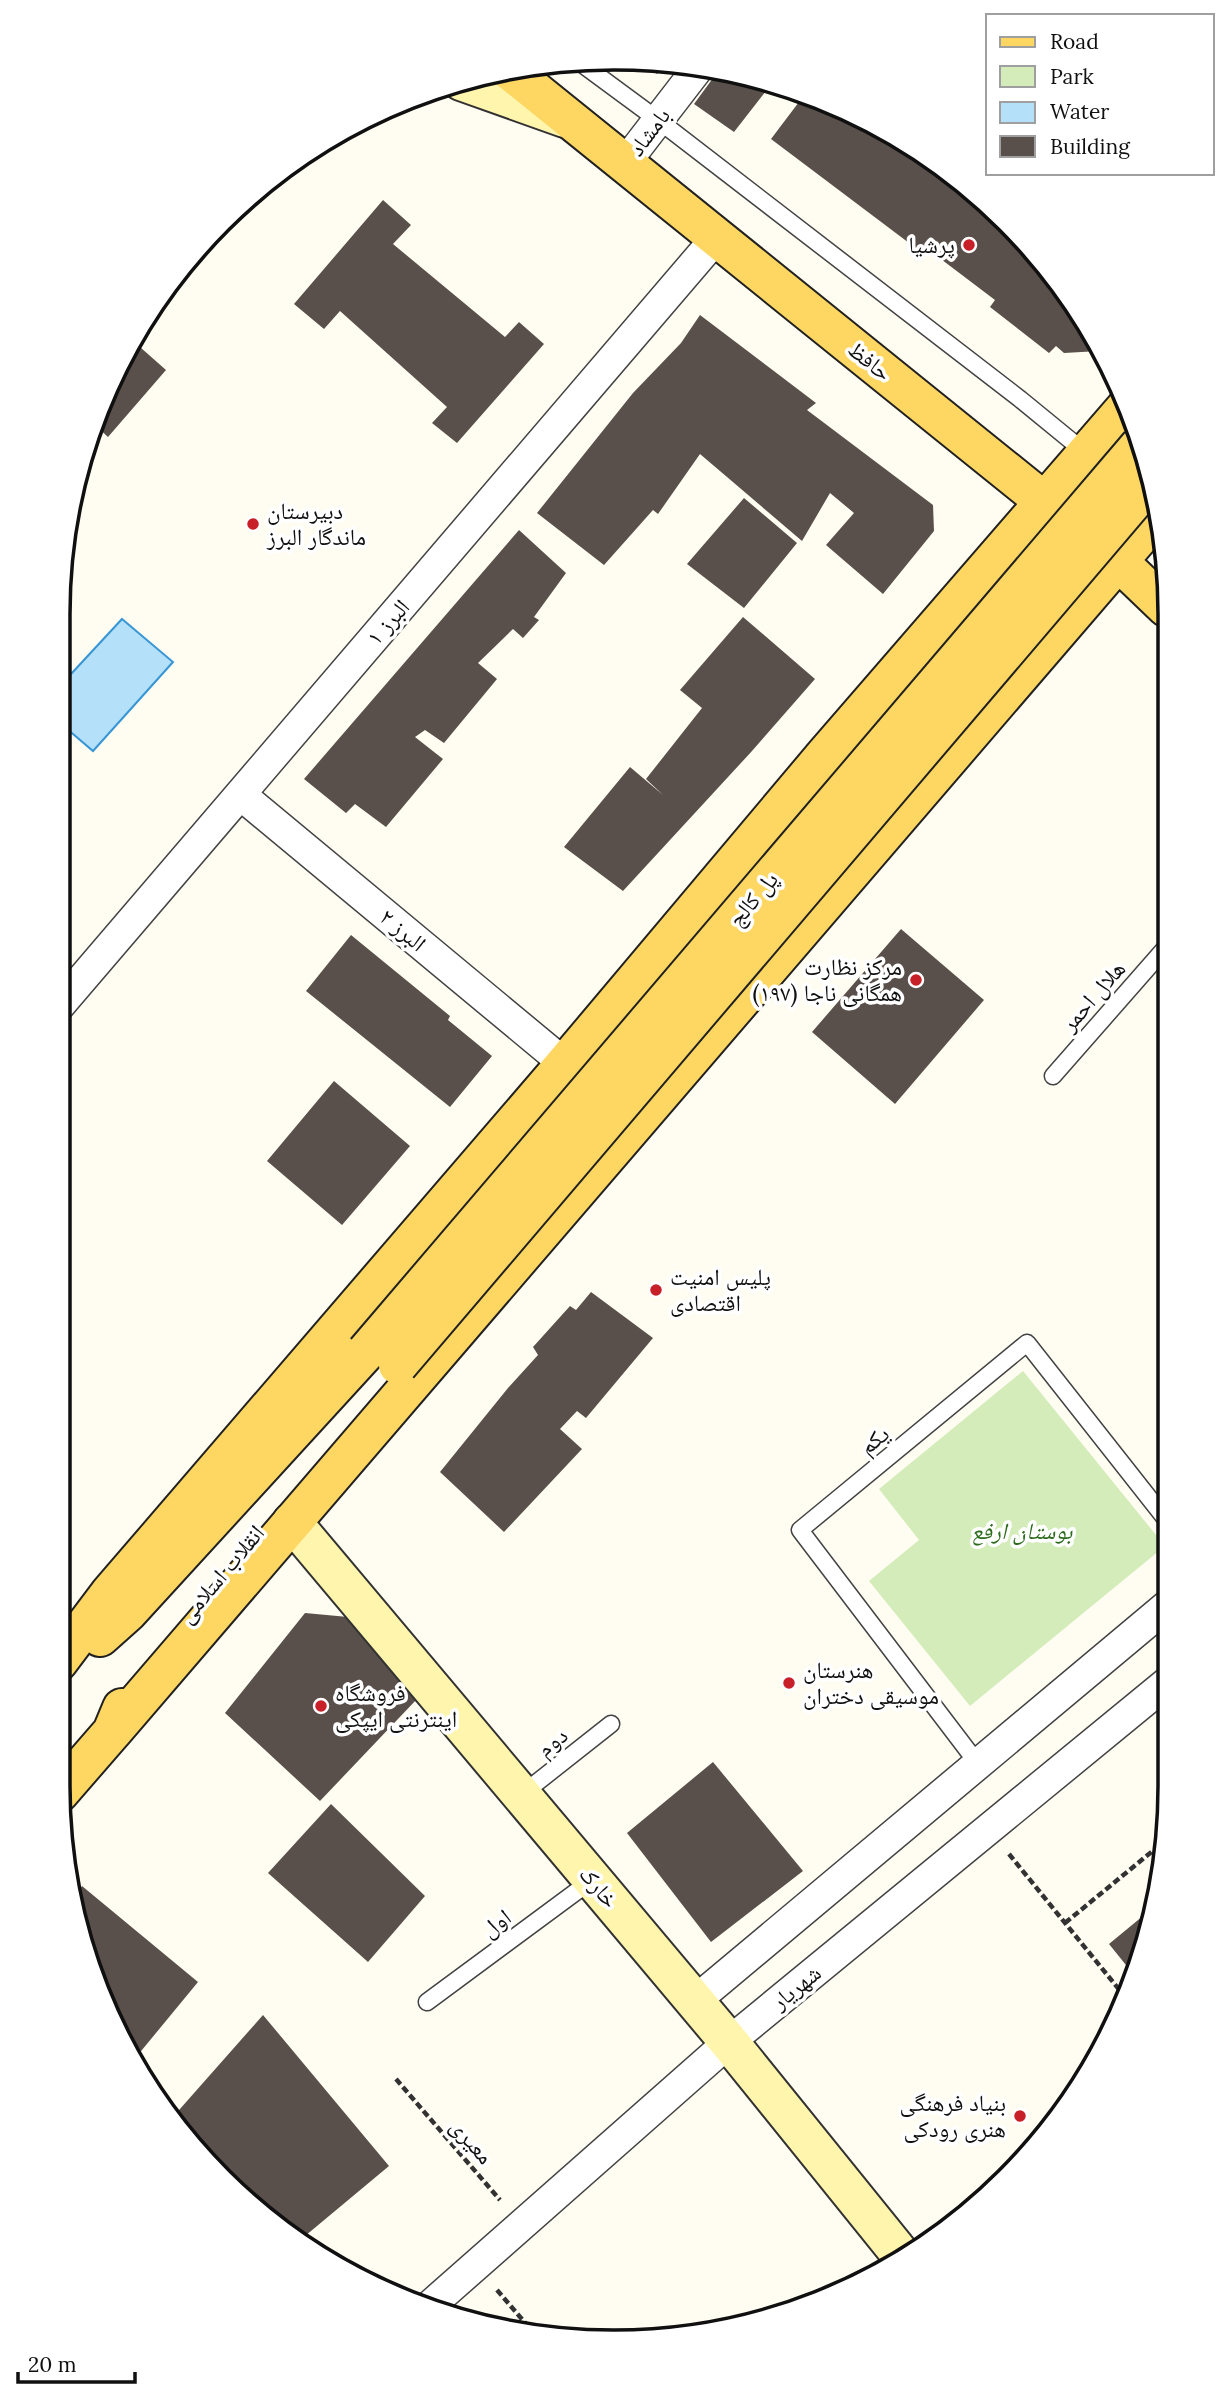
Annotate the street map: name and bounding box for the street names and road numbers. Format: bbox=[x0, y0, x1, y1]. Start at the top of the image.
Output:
street label: بامشاد bbox=[621, 102, 676, 162]
street label: حافظ bbox=[843, 334, 898, 387]
street label: البرز ۱ bbox=[360, 593, 416, 651]
street label: پل کالج bbox=[721, 865, 785, 933]
street label: البرز ۲ bbox=[374, 902, 432, 957]
street label: هلال احمر bbox=[1053, 954, 1131, 1038]
street label: یکم bbox=[853, 1419, 896, 1462]
street label: انقلاب اسلامی bbox=[171, 1519, 270, 1629]
street label: دوم bbox=[530, 1720, 574, 1764]
street label: خارک bbox=[574, 1860, 625, 1914]
street label: اول bbox=[475, 1902, 516, 1943]
street label: شهریار bbox=[764, 1958, 826, 2016]
street label: معیری bbox=[444, 2112, 500, 2170]

